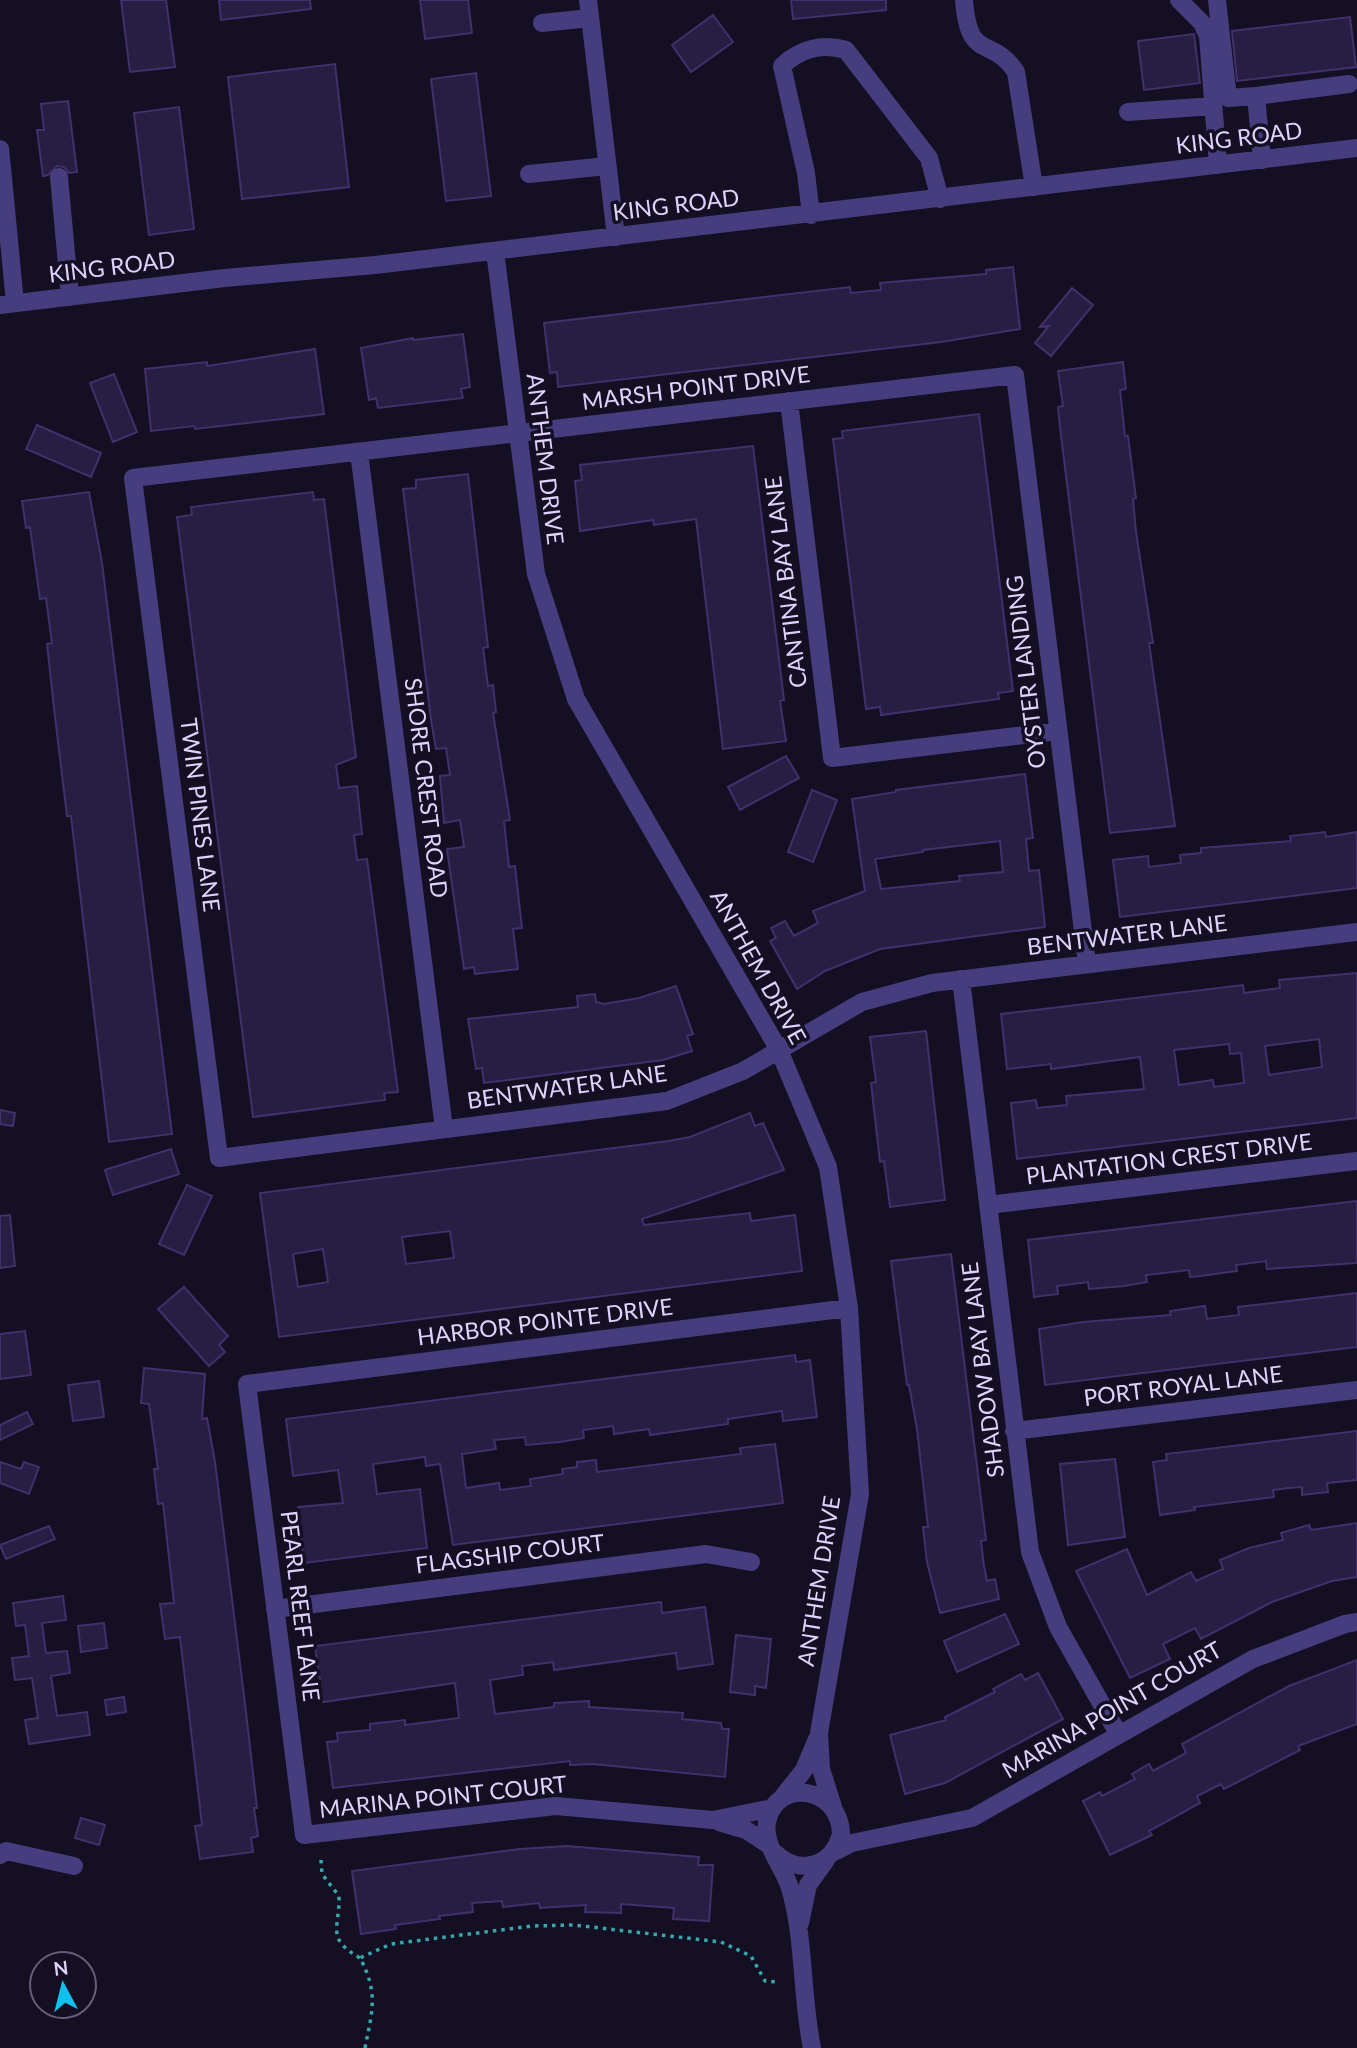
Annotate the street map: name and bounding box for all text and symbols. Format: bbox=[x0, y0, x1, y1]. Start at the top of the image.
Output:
street label: KING ROAD bbox=[1174, 115, 1304, 159]
street label: KING ROAD bbox=[611, 182, 741, 226]
street label: KING ROAD bbox=[47, 244, 177, 288]
street label: MARSH POINT DRIVE bbox=[580, 359, 811, 415]
street label: ANTHEM DRIVE bbox=[522, 372, 570, 546]
street label: CANTINA BAY LANE bbox=[758, 475, 812, 689]
street label: OYSTER LANDING bbox=[999, 574, 1051, 770]
street label: SHORE CREST ROAD bbox=[400, 676, 454, 900]
street label: TWIN PINES LANE bbox=[175, 716, 227, 913]
street label: ANTHEM DRIVE bbox=[705, 885, 813, 1049]
street label: BENTWATER LANE bbox=[1025, 908, 1229, 960]
street label: BENTWATER LANE bbox=[465, 1058, 669, 1114]
street label: PLANTATION CREST DRIVE bbox=[1024, 1127, 1314, 1189]
street label: SHADOW BAY LANE bbox=[955, 1261, 1009, 1479]
street label: HARBOR POINTE DRIVE bbox=[415, 1291, 674, 1351]
street label: PORT ROYAL LANE bbox=[1082, 1359, 1284, 1411]
street label: ANTHEM DRIVE bbox=[791, 1494, 845, 1668]
street label: PEARL REEF LANE bbox=[275, 1509, 327, 1703]
street label: FLAGSHIP COURT bbox=[414, 1527, 606, 1578]
street label: MARINA POINT COURT bbox=[997, 1635, 1227, 1783]
street label: MARINA POINT COURT bbox=[318, 1769, 569, 1823]
north arrow bbox=[28, 1950, 98, 2020]
text: N bbox=[52, 1955, 70, 1980]

